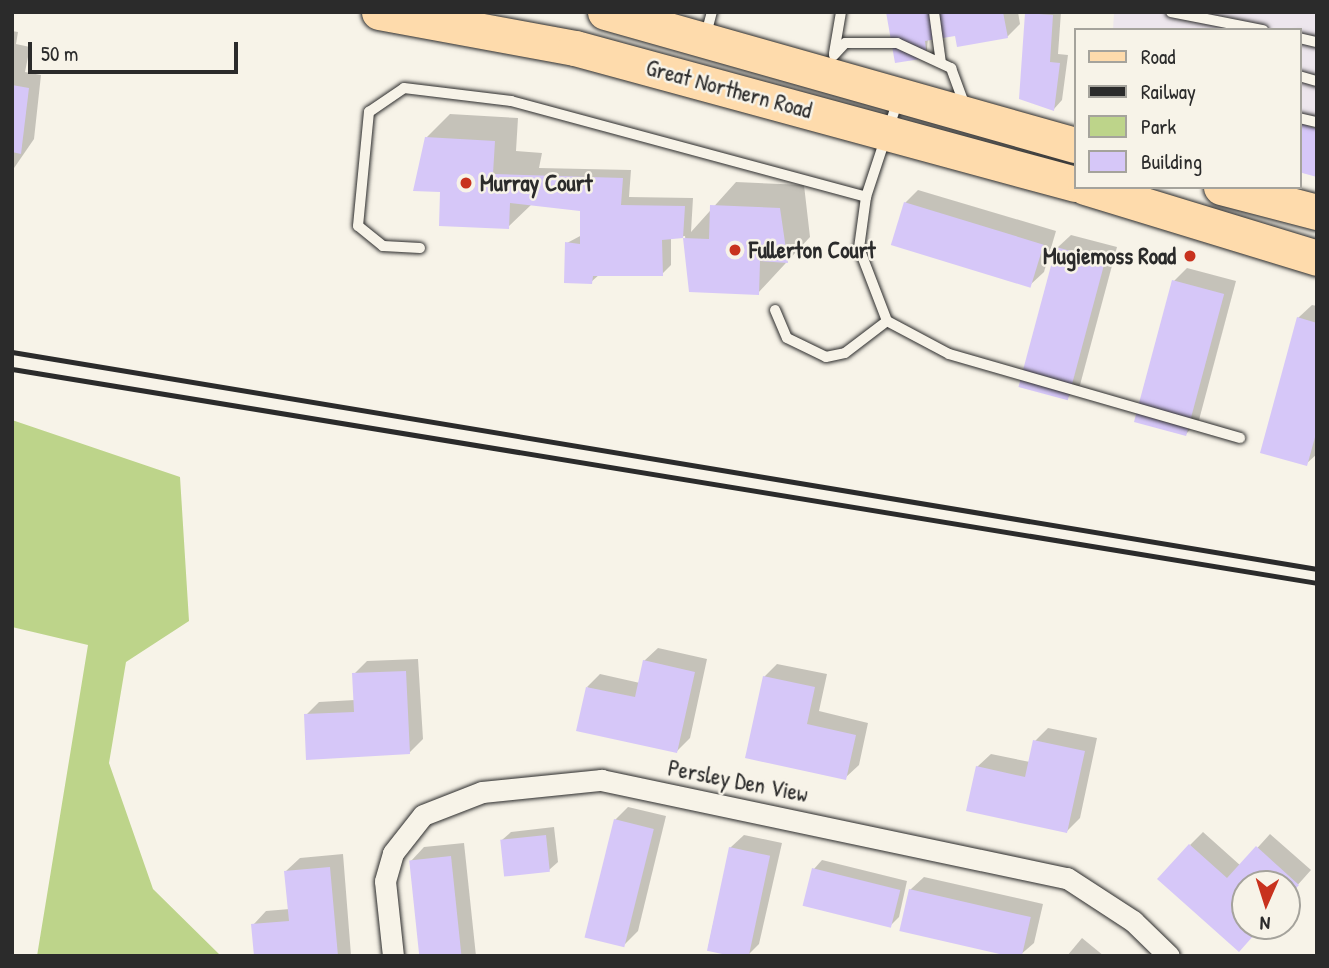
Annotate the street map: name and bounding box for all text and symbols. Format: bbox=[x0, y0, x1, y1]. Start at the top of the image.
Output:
scale bar bbox=[32, 28, 242, 72]
legend bbox=[1074, 28, 1301, 189]
text: 50 m bbox=[41, 39, 78, 68]
text: Road bbox=[1141, 42, 1175, 71]
street label: Great Northern Road bbox=[643, 54, 815, 124]
text: Railway bbox=[1141, 77, 1196, 106]
text: Park bbox=[1141, 112, 1176, 141]
text: Building bbox=[1141, 147, 1202, 176]
place label: Murray Court bbox=[480, 169, 592, 197]
marker: Murray Court bbox=[458, 175, 474, 191]
place label: Fullerton Court bbox=[749, 236, 875, 264]
marker: Fullerton Court bbox=[727, 242, 743, 258]
place label: Mugiemoss Road bbox=[1043, 242, 1176, 270]
marker: Mugiemoss Road bbox=[1182, 248, 1198, 264]
street label: Persley Den View bbox=[666, 754, 810, 808]
north arrow bbox=[1231, 870, 1301, 940]
text: N bbox=[1259, 911, 1271, 937]

